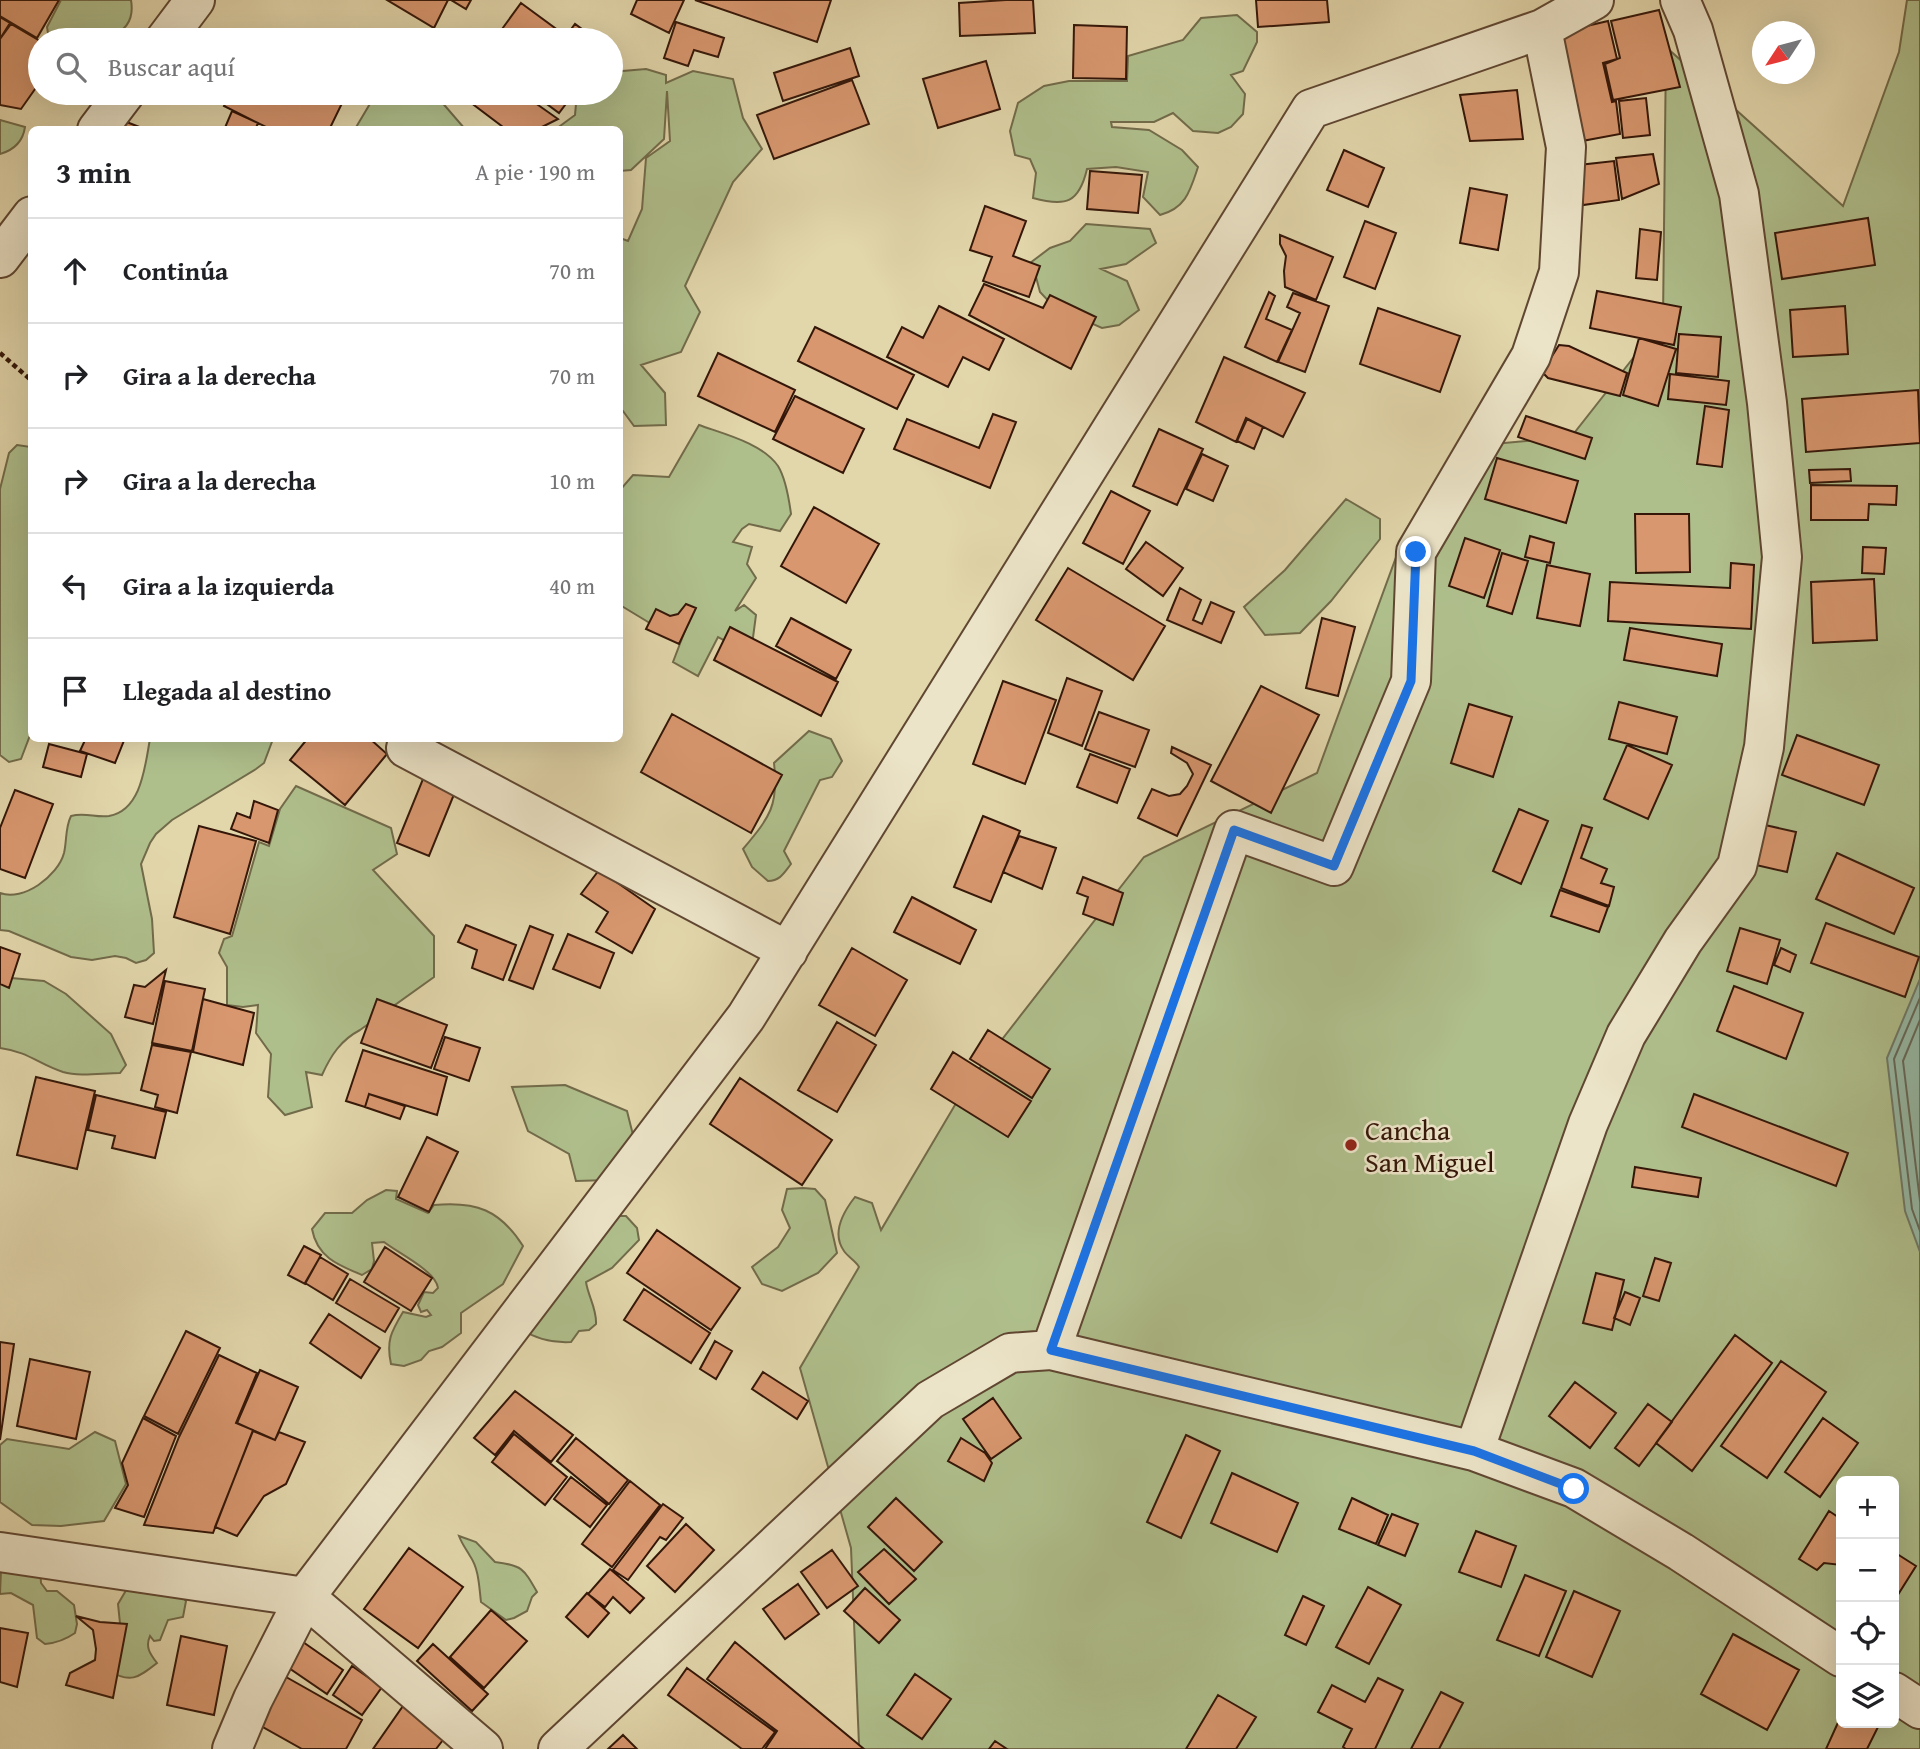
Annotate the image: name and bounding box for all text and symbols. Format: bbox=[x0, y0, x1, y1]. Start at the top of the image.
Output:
north arrow bbox=[1752, 21, 1815, 84]
search box bbox=[28, 28, 623, 105]
text: Buscar aquí bbox=[108, 47, 235, 86]
icon: search bbox=[52, 48, 90, 86]
text: 3 min bbox=[56, 150, 131, 194]
text: A pie · 190 m bbox=[475, 155, 595, 188]
text: Continúa bbox=[123, 251, 228, 290]
icon: ahead bbox=[56, 252, 94, 290]
text: 70 m bbox=[549, 254, 595, 287]
text: Gira a la derecha bbox=[123, 356, 316, 395]
icon: right bbox=[56, 357, 94, 395]
text: 70 m bbox=[549, 359, 595, 392]
text: Gira a la derecha bbox=[123, 461, 316, 500]
icon: right bbox=[56, 462, 94, 500]
text: 10 m bbox=[549, 464, 595, 497]
route end bbox=[1400, 536, 1431, 567]
text: Gira a la izquierda bbox=[123, 566, 334, 605]
icon: left bbox=[56, 567, 94, 605]
text: 40 m bbox=[549, 569, 595, 602]
text: Llegada al destino bbox=[123, 671, 331, 710]
icon: arrive bbox=[56, 672, 94, 710]
place label: Cancha San Miguel bbox=[1365, 1109, 1495, 1182]
marker: Cancha San Miguel bbox=[1343, 1137, 1359, 1153]
route start bbox=[1558, 1473, 1589, 1504]
map controls bbox=[1836, 1476, 1899, 1728]
button: + bbox=[1836, 1476, 1899, 1539]
button: − bbox=[1836, 1539, 1899, 1602]
button: locate bbox=[1836, 1602, 1899, 1665]
button: layers bbox=[1836, 1665, 1899, 1728]

